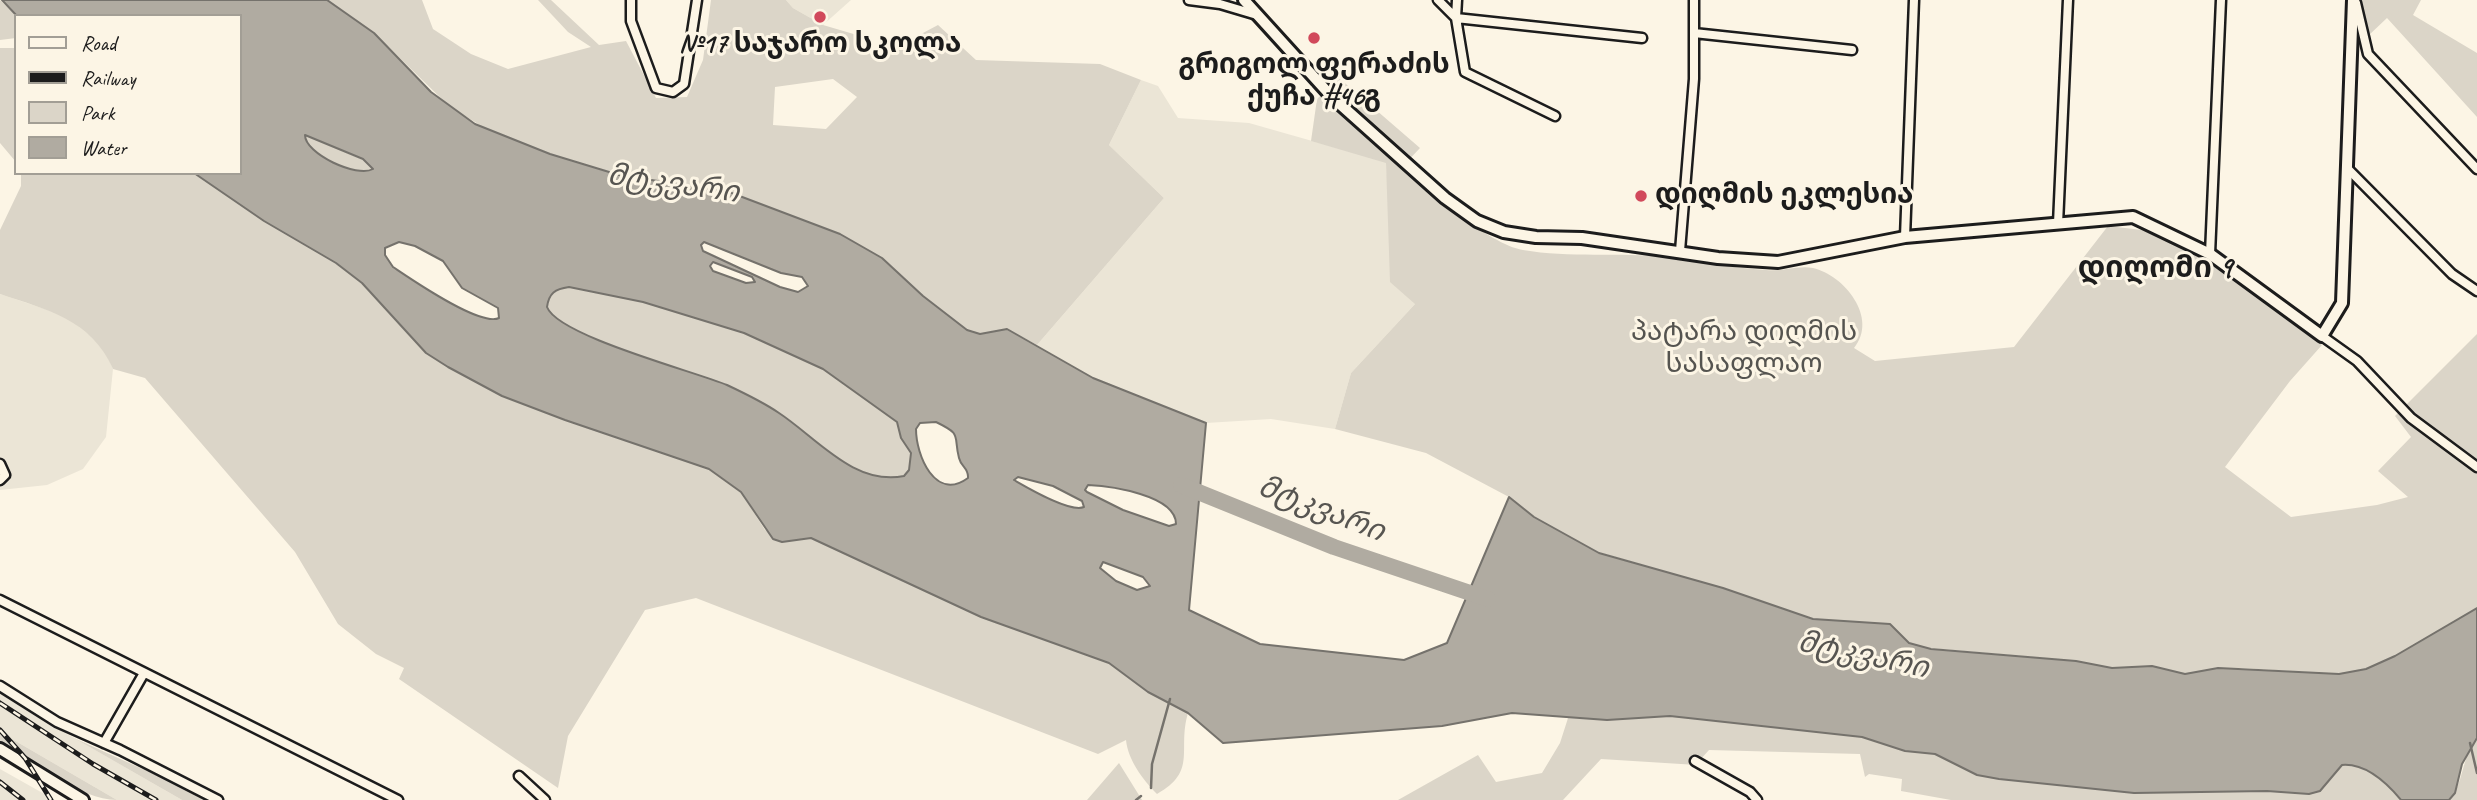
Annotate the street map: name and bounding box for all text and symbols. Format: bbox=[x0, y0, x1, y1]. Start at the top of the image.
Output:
marker: №17 საჯარო სკოლა bbox=[812, 9, 828, 25]
legend bbox=[14, 14, 242, 175]
place label: №17 საჯარო სკოლა bbox=[679, 28, 961, 62]
text: Road bbox=[81, 30, 116, 56]
marker: გრიგოლ ფერაძის ქუჩა #46გ bbox=[1306, 30, 1322, 46]
place label: გრიგოლ ფერაძის ქუჩა #46გ bbox=[1178, 49, 1450, 115]
text: Railway bbox=[81, 65, 135, 91]
text: Park bbox=[81, 100, 114, 126]
text: Water bbox=[81, 135, 127, 161]
water label: მტკვარი bbox=[605, 158, 741, 212]
place label: დიღმის ეკლესია bbox=[1655, 179, 1913, 213]
marker: დიღმის ეკლესია bbox=[1633, 188, 1649, 204]
district label: დიღომი 9 bbox=[2078, 251, 2232, 287]
park label: პატარა დიღმის სასაფლაო bbox=[1631, 316, 1857, 382]
water label: მტკვარი bbox=[1253, 469, 1389, 551]
water label: მტკვარი bbox=[1794, 625, 1932, 687]

